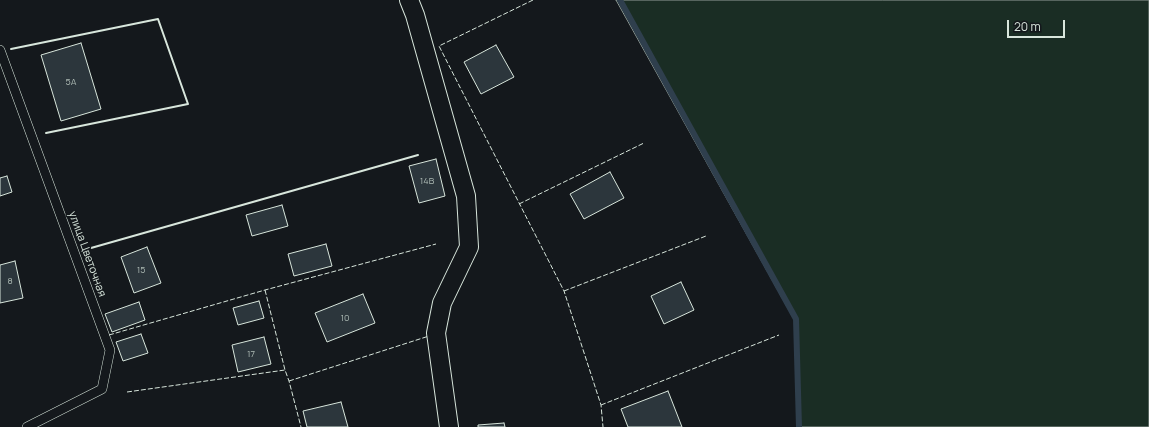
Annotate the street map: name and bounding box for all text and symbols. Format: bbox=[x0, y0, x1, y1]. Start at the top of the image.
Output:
scale bar bbox=[1009, 12, 1067, 38]
text: 20 m bbox=[1014, 18, 1041, 35]
house number: 5А bbox=[66, 77, 76, 87]
house number: 14В bbox=[420, 176, 434, 186]
street label: улица Цветочная bbox=[65, 209, 109, 299]
house number: 15 bbox=[137, 265, 145, 275]
house number: 8 bbox=[7, 276, 13, 286]
house number: 10 bbox=[341, 313, 349, 323]
house number: 17 bbox=[247, 349, 255, 359]

